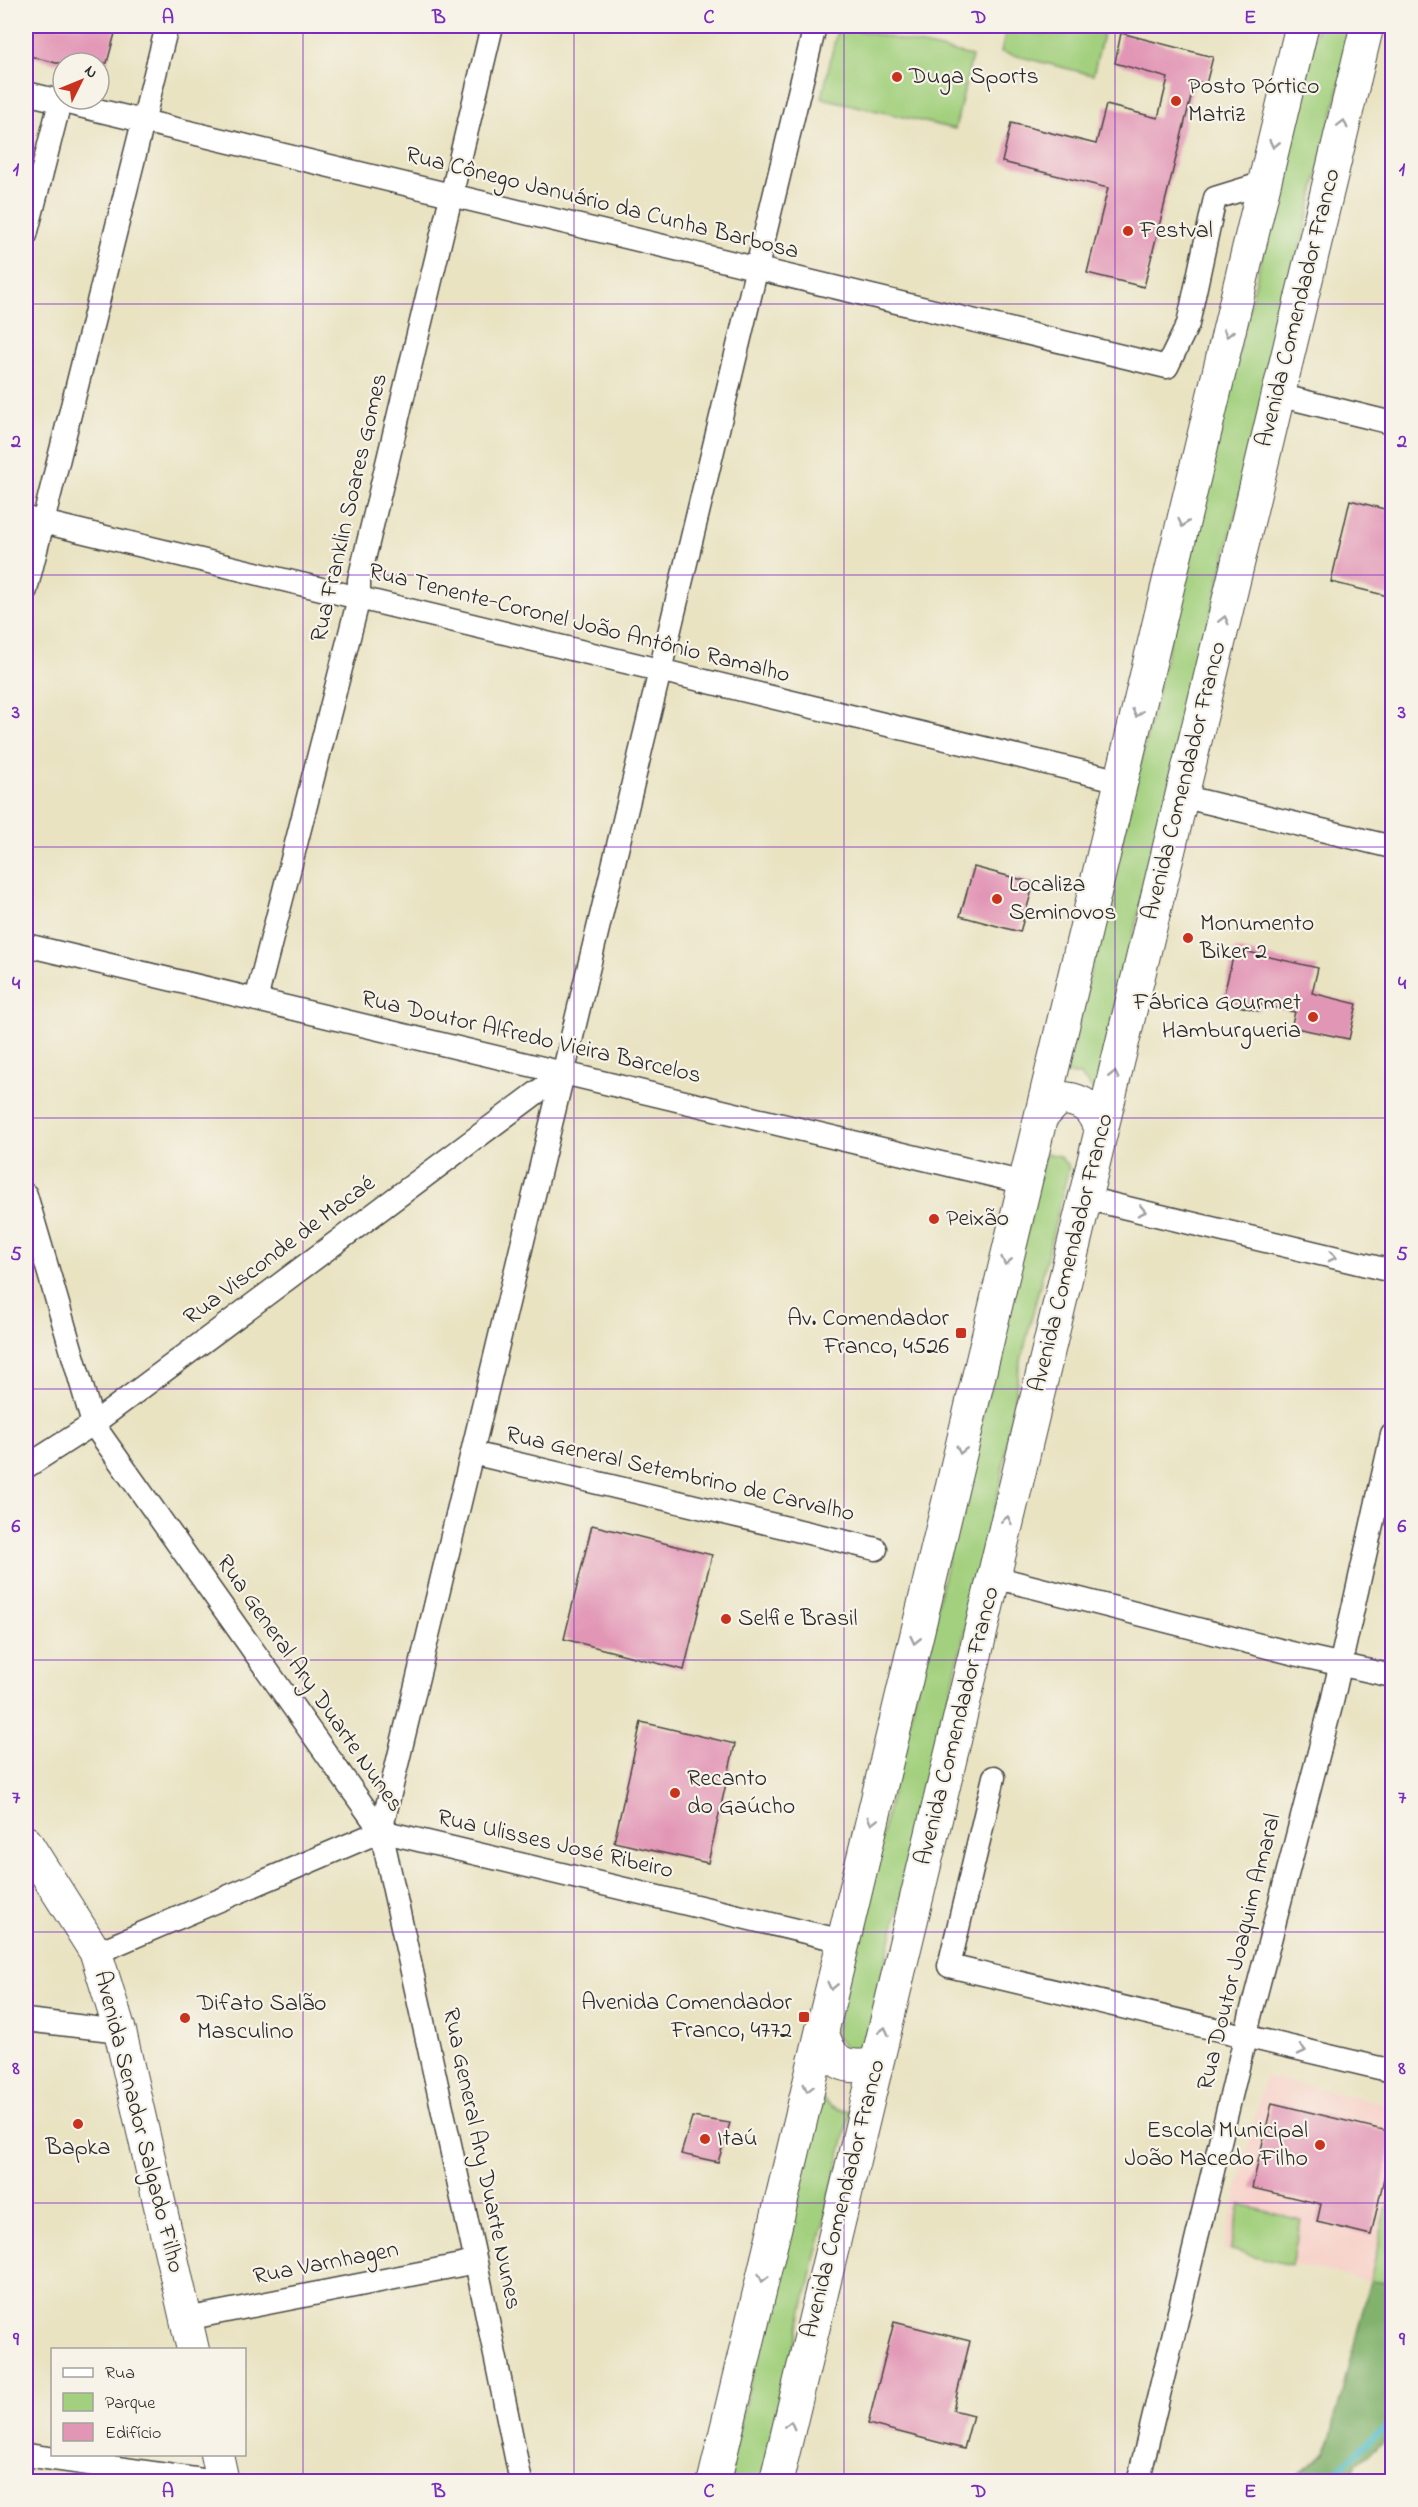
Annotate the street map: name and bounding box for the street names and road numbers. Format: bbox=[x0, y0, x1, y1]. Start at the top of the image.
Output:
street label: Rua Cônego Januário da Cunha Barbosa bbox=[402, 138, 802, 270]
street label: Avenida Comendador Franco bbox=[1247, 165, 1351, 451]
street label: Rua Franklin Soares Gomes bbox=[302, 370, 398, 646]
street label: Rua Tenente-Coronel João Antônio Ramalho bbox=[365, 555, 793, 693]
street label: Avenida Comendador Franco bbox=[1133, 638, 1237, 924]
street label: Rua Doutor Alfredo Vieira Barcelos bbox=[358, 982, 704, 1094]
street label: Avenida Comendador Franco bbox=[1020, 1110, 1124, 1396]
street label: Rua Visconde de Macaé bbox=[177, 1167, 383, 1335]
street label: Rua General Setembrino de Carvalho bbox=[502, 1418, 858, 1532]
street label: Rua General Ary Duarte Nunes bbox=[206, 1548, 412, 1821]
street label: Avenida Comendador Franco bbox=[906, 1583, 1010, 1869]
street label: Rua Ulisses José Ribeiro bbox=[434, 1801, 676, 1889]
street label: Rua Doutor Joaquim Amaral bbox=[1189, 1810, 1291, 2094]
street label: Avenida Senador Salgado Filho bbox=[83, 1967, 193, 2277]
street label: Rua General Ary Duarte Nunes bbox=[431, 2005, 530, 2313]
street label: Avenida Comendador Franco bbox=[792, 2056, 896, 2342]
street label: Rua Varnhagen bbox=[250, 2233, 402, 2295]

